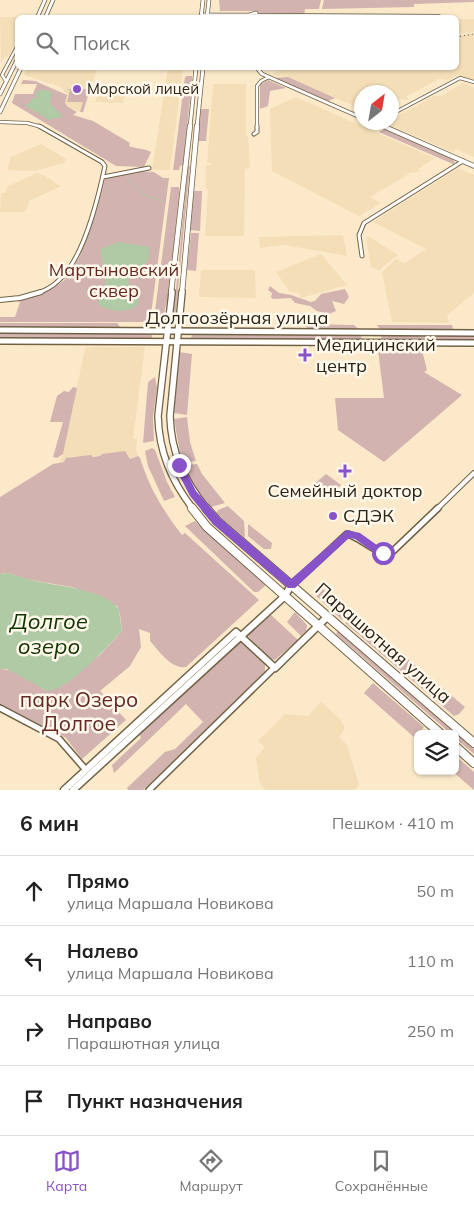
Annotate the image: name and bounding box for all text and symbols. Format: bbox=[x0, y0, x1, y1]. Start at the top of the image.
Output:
search box bbox=[15, 15, 459, 70]
icon: search bbox=[33, 29, 61, 57]
text: Поиск bbox=[73, 31, 130, 55]
place label: Морской лицей bbox=[87, 79, 199, 98]
marker: Морской лицей bbox=[71, 83, 83, 95]
north arrow bbox=[354, 85, 399, 130]
park label: Мартыновский сквер bbox=[49, 258, 179, 302]
street label: Долгоозёрная улица bbox=[145, 306, 329, 329]
place label: Медицинский центр bbox=[316, 333, 436, 377]
marker: Медицинский центр bbox=[298, 348, 312, 362]
route end bbox=[168, 454, 191, 477]
marker: Семейный доктор bbox=[338, 464, 352, 478]
place label: Семейный доктор bbox=[267, 479, 423, 502]
place label: СДЭК bbox=[343, 504, 394, 527]
marker: СДЭК bbox=[327, 510, 339, 522]
route start bbox=[372, 542, 395, 565]
street label: Парашютная улица bbox=[311, 577, 456, 708]
water label: Долгое озеро bbox=[8, 607, 88, 660]
park label: парк Озеро Долгое bbox=[20, 686, 138, 736]
map controls bbox=[414, 730, 459, 775]
button: layers bbox=[414, 730, 459, 775]
text: 6 мин bbox=[20, 810, 79, 836]
text: Пешком · 410 m bbox=[332, 813, 454, 833]
text: Прямо bbox=[67, 869, 129, 893]
icon: ahead bbox=[20, 877, 48, 905]
text: 50 m bbox=[417, 881, 454, 901]
text: улица Маршала Новикова bbox=[67, 893, 274, 913]
text: Налево bbox=[67, 939, 139, 963]
icon: left bbox=[20, 947, 48, 975]
text: 110 m bbox=[407, 951, 454, 971]
text: улица Маршала Новикова bbox=[67, 963, 274, 983]
text: Направо bbox=[67, 1009, 152, 1033]
icon: right bbox=[20, 1017, 48, 1045]
text: 250 m bbox=[407, 1021, 454, 1041]
text: Парашютная улица bbox=[67, 1033, 220, 1053]
icon: arrive bbox=[20, 1087, 48, 1115]
text: Пункт назначения bbox=[67, 1089, 243, 1113]
tab: Карта bbox=[46, 1147, 87, 1195]
tab: Маршрут bbox=[180, 1147, 243, 1195]
tab: Сохранённые bbox=[335, 1147, 428, 1195]

